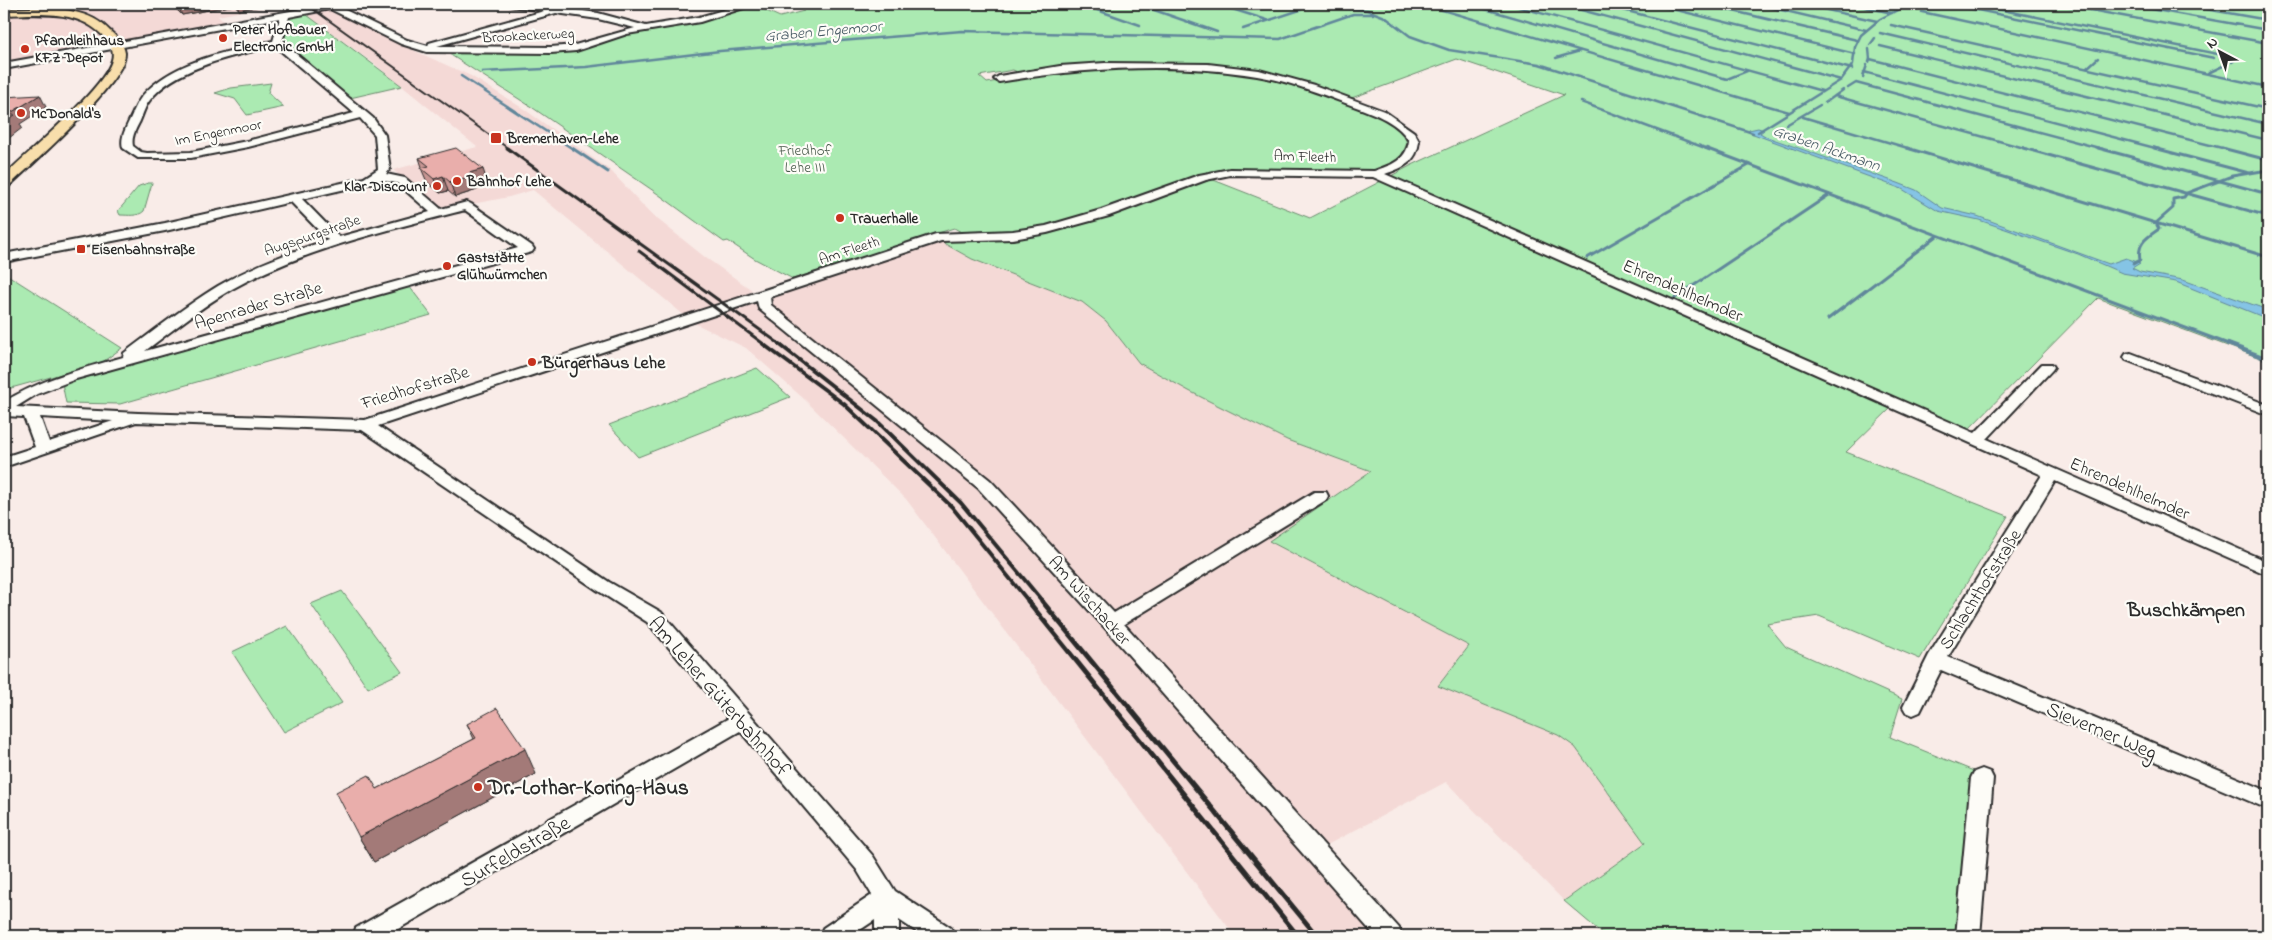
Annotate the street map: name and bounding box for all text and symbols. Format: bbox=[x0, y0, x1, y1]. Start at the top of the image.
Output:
water label: Graben Engemoor bbox=[764, 15, 885, 49]
place label: Peter Hofbauer Electronic GmbH bbox=[233, 19, 334, 58]
street label: Brookackerweg bbox=[480, 23, 575, 50]
north arrow bbox=[2194, 28, 2244, 78]
place label: Pfandleihhaus KFZ Depot bbox=[35, 30, 124, 69]
marker: Peter Hofbauer Electronic GmbH bbox=[217, 32, 229, 44]
text: N bbox=[2202, 32, 2223, 54]
marker: Pfandleihhaus KFZ Depot bbox=[19, 43, 31, 55]
place label: McDonald's bbox=[31, 103, 102, 125]
marker: McDonald's bbox=[15, 107, 27, 119]
street label: Im Engenmoor bbox=[173, 114, 264, 153]
water label: Graben Ackmann bbox=[1770, 119, 1884, 179]
place label: Bremerhaven-Lehe bbox=[506, 128, 620, 150]
marker: Bremerhaven-Lehe bbox=[489, 131, 503, 145]
park label: Friedhof Lehe III bbox=[778, 140, 831, 179]
street label: Am Fleeth bbox=[1273, 145, 1337, 169]
place label: Bahnhof Lehe bbox=[466, 171, 553, 193]
marker: Bahnhof Lehe bbox=[451, 175, 463, 187]
place label: Klar Discount bbox=[344, 176, 428, 198]
marker: Klar Discount bbox=[431, 180, 443, 192]
place label: Trauerhalle bbox=[850, 208, 920, 230]
street label: Augspurgstraße bbox=[261, 209, 364, 264]
marker: Trauerhalle bbox=[834, 212, 846, 224]
street label: Am Fleeth bbox=[816, 231, 882, 271]
place label: Eisenbahnstraße bbox=[91, 239, 196, 261]
marker: Eisenbahnstraße bbox=[75, 243, 87, 255]
place label: Gaststätte Glühwürmchen bbox=[457, 247, 548, 286]
street label: Ehrendehlhelmder bbox=[1618, 254, 1747, 330]
marker: Gaststätte Glühwürmchen bbox=[441, 260, 453, 272]
street label: Apenrader Straße bbox=[192, 276, 326, 338]
place label: Bürgerhaus Lehe bbox=[541, 351, 666, 378]
marker: Bürgerhaus Lehe bbox=[526, 356, 538, 368]
street label: Friedhofstraße bbox=[358, 360, 474, 418]
street label: Ehrendehlhelmder bbox=[2065, 452, 2194, 528]
street label: Schlachthofstraße bbox=[1934, 524, 2030, 655]
street label: Am Wischacker bbox=[1041, 551, 1136, 652]
district label: Buschkämpen bbox=[2126, 597, 2245, 626]
street label: Am Leher Güterbahnhof bbox=[640, 610, 797, 784]
street label: Sieverner Weg bbox=[2040, 695, 2161, 771]
place label: Dr.-Lothar-Koring-Haus bbox=[487, 774, 689, 806]
marker: Dr.-Lothar-Koring-Haus bbox=[472, 781, 484, 793]
street label: Surfeldstraße bbox=[455, 809, 577, 896]

